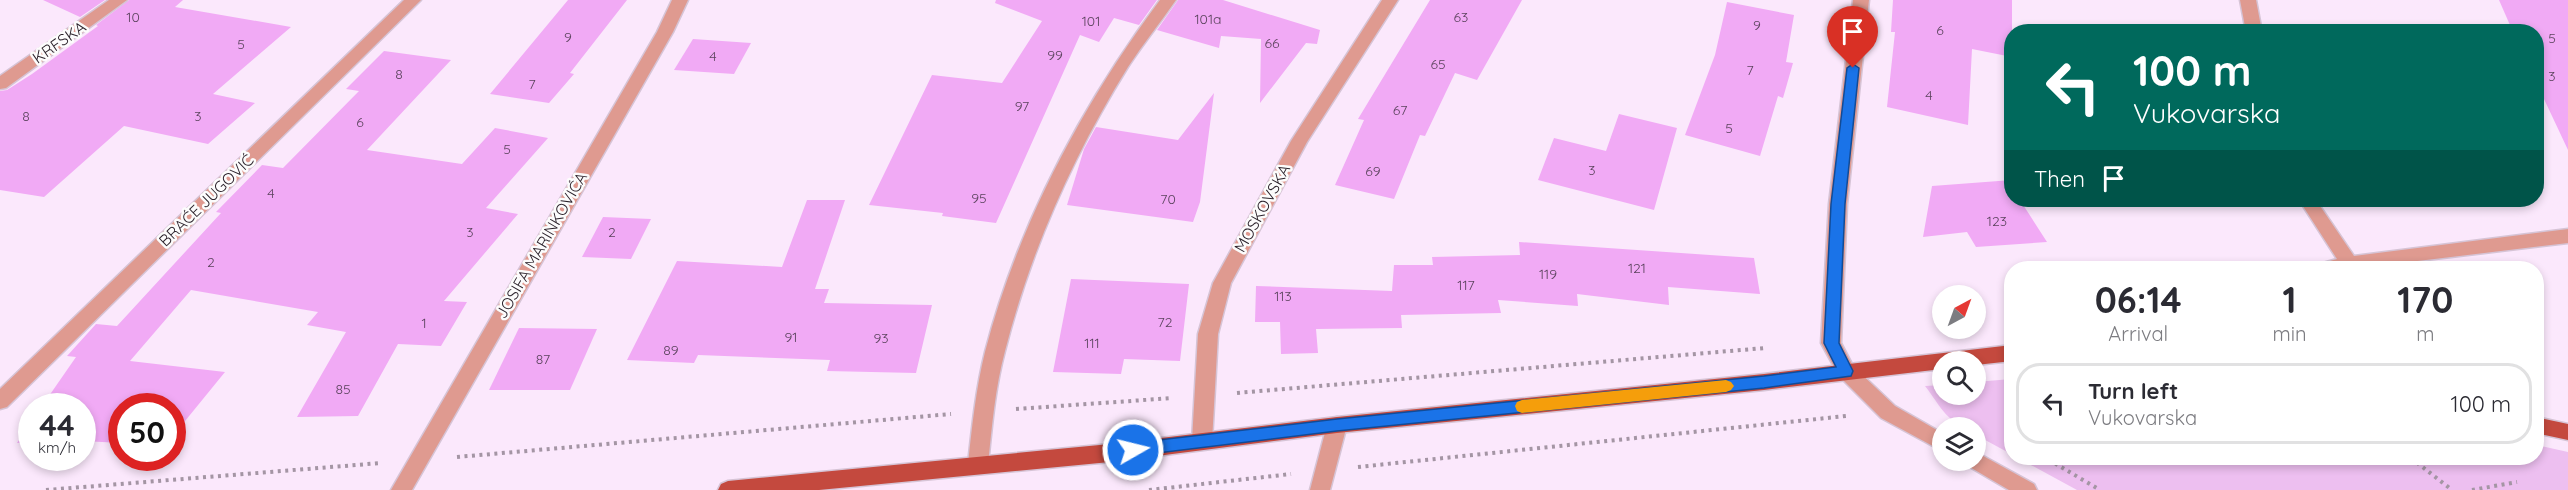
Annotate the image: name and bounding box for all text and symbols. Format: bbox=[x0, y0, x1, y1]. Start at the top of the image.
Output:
pin bbox=[1827, 6, 1878, 68]
house number: 10 bbox=[126, 8, 140, 26]
house number: 63 bbox=[1454, 8, 1468, 26]
house number: 101a bbox=[1194, 10, 1222, 28]
house number: 101 bbox=[1082, 12, 1100, 30]
icon: arrive bbox=[1836, 15, 1869, 48]
street label: KRFSKA bbox=[28, 16, 90, 68]
house number: 9 bbox=[1753, 16, 1761, 34]
house number: 6 bbox=[1936, 21, 1944, 39]
house number: 9 bbox=[564, 28, 572, 46]
house number: 5 bbox=[2548, 29, 2556, 47]
house number: 66 bbox=[1264, 34, 1280, 52]
house number: 5 bbox=[237, 35, 245, 53]
text: 100 m bbox=[2133, 44, 2251, 97]
house number: 99 bbox=[1047, 46, 1063, 64]
house number: 4 bbox=[709, 47, 717, 65]
icon: left bbox=[2034, 48, 2112, 126]
house number: 65 bbox=[1430, 55, 1446, 73]
house number: 7 bbox=[1746, 61, 1754, 79]
house number: 8 bbox=[395, 65, 403, 83]
house number: 3 bbox=[2548, 67, 2556, 85]
house number: 7 bbox=[528, 75, 536, 93]
house number: 4 bbox=[1925, 86, 1933, 104]
text: Vukovarska bbox=[2133, 96, 2280, 130]
house number: 97 bbox=[1015, 97, 1029, 115]
house number: 67 bbox=[1393, 101, 1407, 119]
house number: 8 bbox=[22, 107, 30, 125]
house number: 3 bbox=[194, 107, 202, 125]
house number: 6 bbox=[356, 113, 364, 131]
house number: 5 bbox=[1725, 119, 1733, 137]
house number: 5 bbox=[503, 140, 511, 158]
street label: BRAĆE JUGOVIĆ bbox=[154, 150, 258, 250]
street label: MOSKOVSKA bbox=[1230, 161, 1294, 255]
house number: 3 bbox=[1588, 161, 1596, 179]
house number: 69 bbox=[1365, 162, 1381, 180]
icon: arrive bbox=[2097, 162, 2130, 195]
text: Then bbox=[2034, 165, 2085, 193]
street label: JOSIFA MARINKOVIĆA bbox=[491, 168, 591, 322]
house number: 4 bbox=[267, 184, 275, 202]
house number: 95 bbox=[971, 189, 987, 207]
house number: 70 bbox=[1160, 190, 1176, 208]
house number: 123 bbox=[1987, 212, 2007, 230]
house number: 3 bbox=[466, 223, 474, 241]
house number: 2 bbox=[608, 223, 616, 241]
house number: 2 bbox=[207, 253, 215, 271]
house number: 121 bbox=[1628, 259, 1646, 277]
house number: 119 bbox=[1539, 265, 1557, 283]
house number: 117 bbox=[1457, 276, 1475, 294]
text: 06:14 bbox=[2095, 277, 2182, 322]
text: 1 bbox=[2283, 277, 2297, 322]
text: 170 bbox=[2397, 277, 2453, 322]
north arrow bbox=[1932, 285, 1986, 339]
map controls bbox=[1932, 285, 1986, 471]
house number: 113 bbox=[1274, 287, 1292, 305]
house number: 72 bbox=[1158, 313, 1173, 331]
house number: 1 bbox=[421, 314, 427, 332]
text: Arrival bbox=[2108, 321, 2168, 346]
text: min bbox=[2273, 321, 2307, 346]
text: m bbox=[2416, 321, 2434, 346]
house number: 91 bbox=[784, 328, 798, 346]
house number: 93 bbox=[873, 329, 889, 347]
house number: 111 bbox=[1084, 334, 1100, 352]
house number: 89 bbox=[663, 341, 679, 359]
house number: 87 bbox=[536, 350, 550, 368]
button: search bbox=[1932, 351, 1986, 405]
text: Turn left bbox=[2088, 377, 2178, 405]
house number: 85 bbox=[335, 380, 351, 398]
icon: left bbox=[2037, 387, 2070, 420]
text: 100 m bbox=[2451, 390, 2511, 418]
speed limit sign: 50 bbox=[108, 393, 186, 471]
text: Vukovarska bbox=[2088, 405, 2197, 430]
text: 44 bbox=[39, 406, 75, 444]
button: layers bbox=[1932, 417, 1986, 471]
position arrow bbox=[1101, 418, 1165, 482]
text: km/h bbox=[38, 438, 76, 457]

